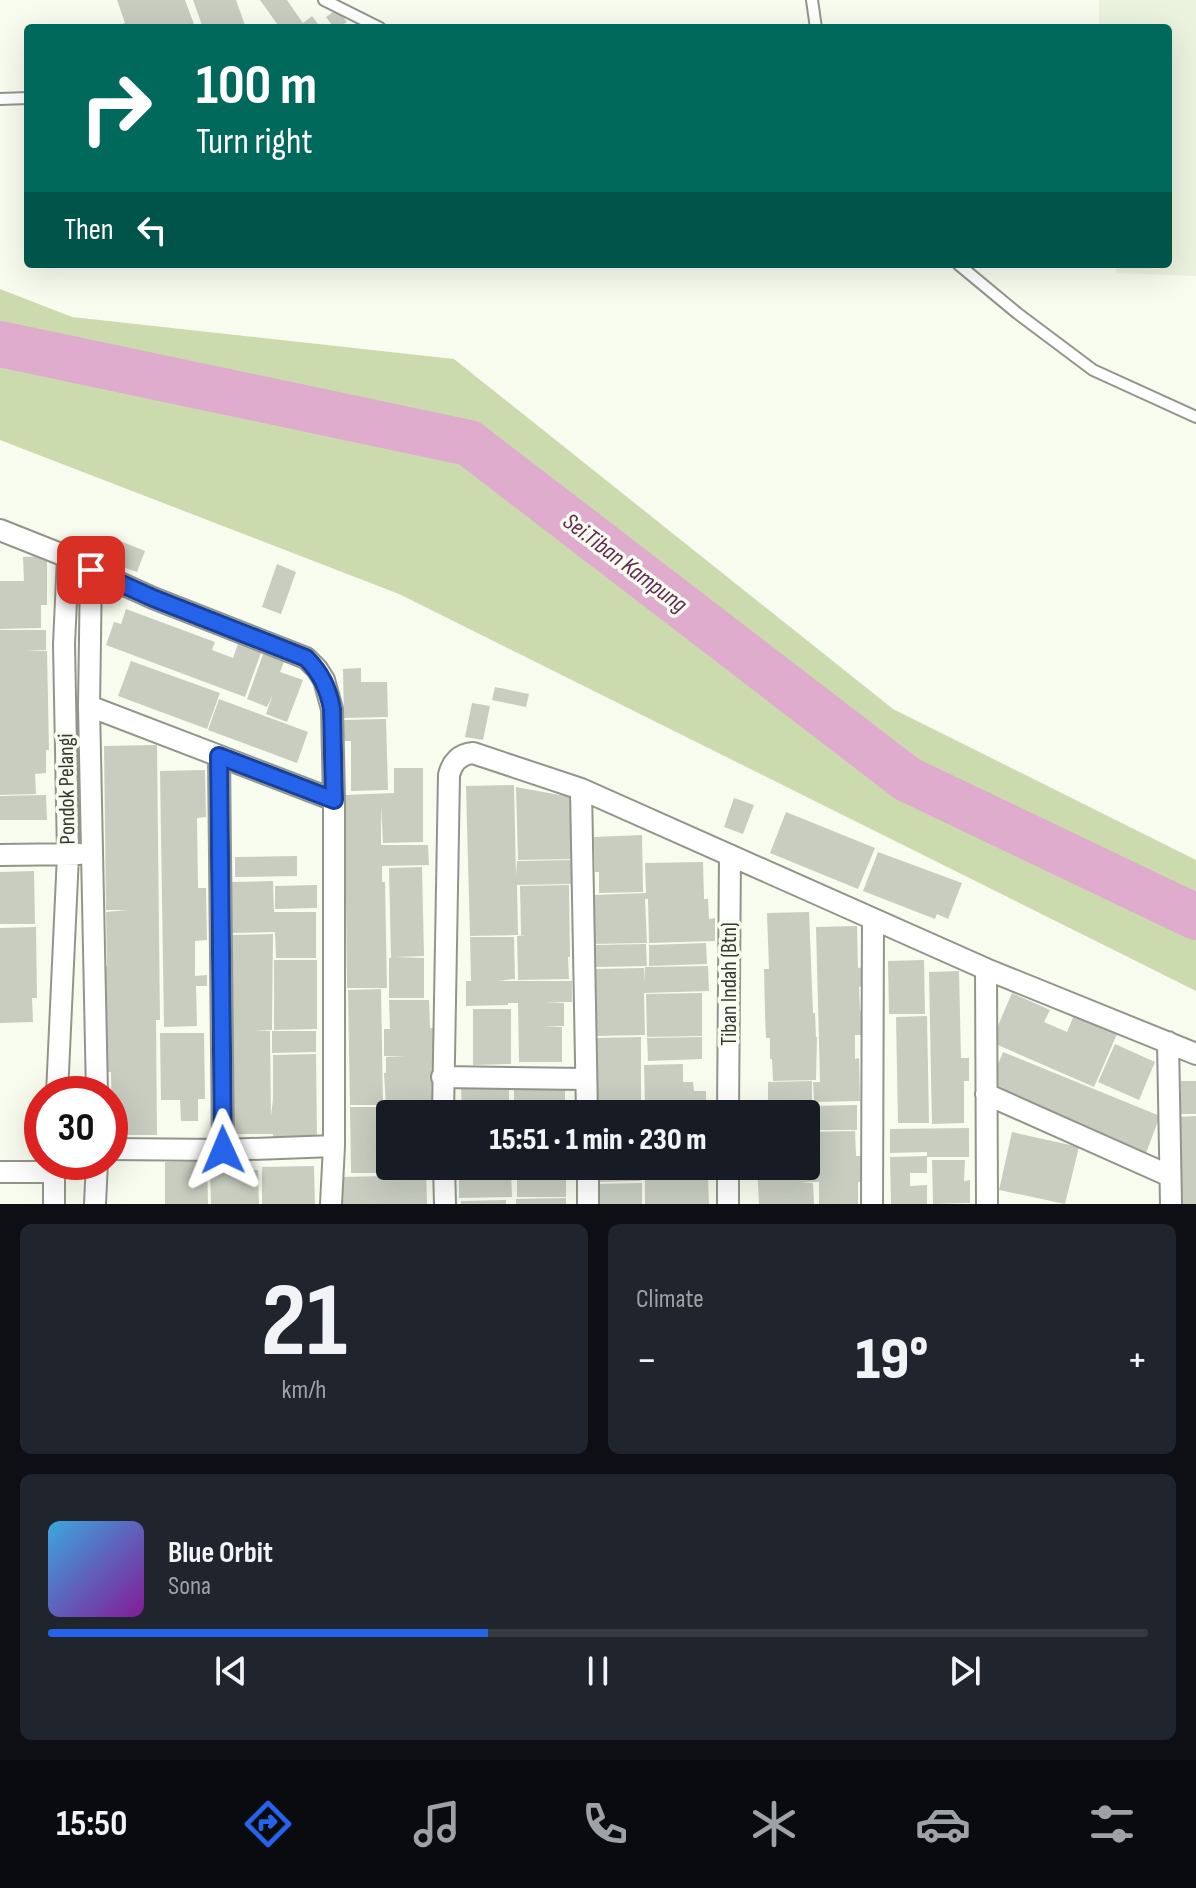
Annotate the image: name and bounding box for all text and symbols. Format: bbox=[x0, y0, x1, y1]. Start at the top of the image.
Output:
text: 100 m bbox=[196, 53, 317, 120]
icon: right bbox=[64, 56, 168, 160]
text: Turn right bbox=[196, 121, 313, 164]
icon: left bbox=[130, 208, 174, 252]
text: Then bbox=[64, 212, 114, 248]
water label: Sei.Tiban Kampung bbox=[557, 507, 693, 619]
pin bbox=[57, 536, 125, 604]
icon: arrive bbox=[69, 548, 113, 592]
street label: Pondok Pelangi bbox=[53, 733, 81, 845]
street label: Tiban Indah (Btn) bbox=[716, 922, 743, 1046]
speed limit sign: 30 bbox=[24, 1076, 128, 1180]
position arrow bbox=[181, 1108, 265, 1192]
text: 15:51 · 1 min · 230 m bbox=[490, 1122, 706, 1158]
text: 21 bbox=[261, 1260, 347, 1385]
text: Climate bbox=[636, 1284, 704, 1315]
text: 19° bbox=[855, 1324, 929, 1396]
text: − bbox=[636, 1334, 658, 1387]
text: + bbox=[1126, 1334, 1148, 1387]
text: km/h bbox=[282, 1375, 326, 1406]
text: Blue Orbit bbox=[168, 1535, 273, 1571]
text: Sona bbox=[168, 1571, 211, 1602]
icon: previous bbox=[209, 1649, 253, 1693]
icon: pause bbox=[576, 1649, 620, 1693]
icon: next bbox=[943, 1649, 987, 1693]
icon: directions bbox=[240, 1796, 296, 1852]
icon: music bbox=[409, 1796, 465, 1852]
icon: phone bbox=[577, 1796, 633, 1852]
icon: climate bbox=[746, 1796, 802, 1852]
icon: car bbox=[915, 1796, 971, 1852]
icon: filters bbox=[1084, 1796, 1140, 1852]
text: 15:50 bbox=[56, 1803, 127, 1846]

